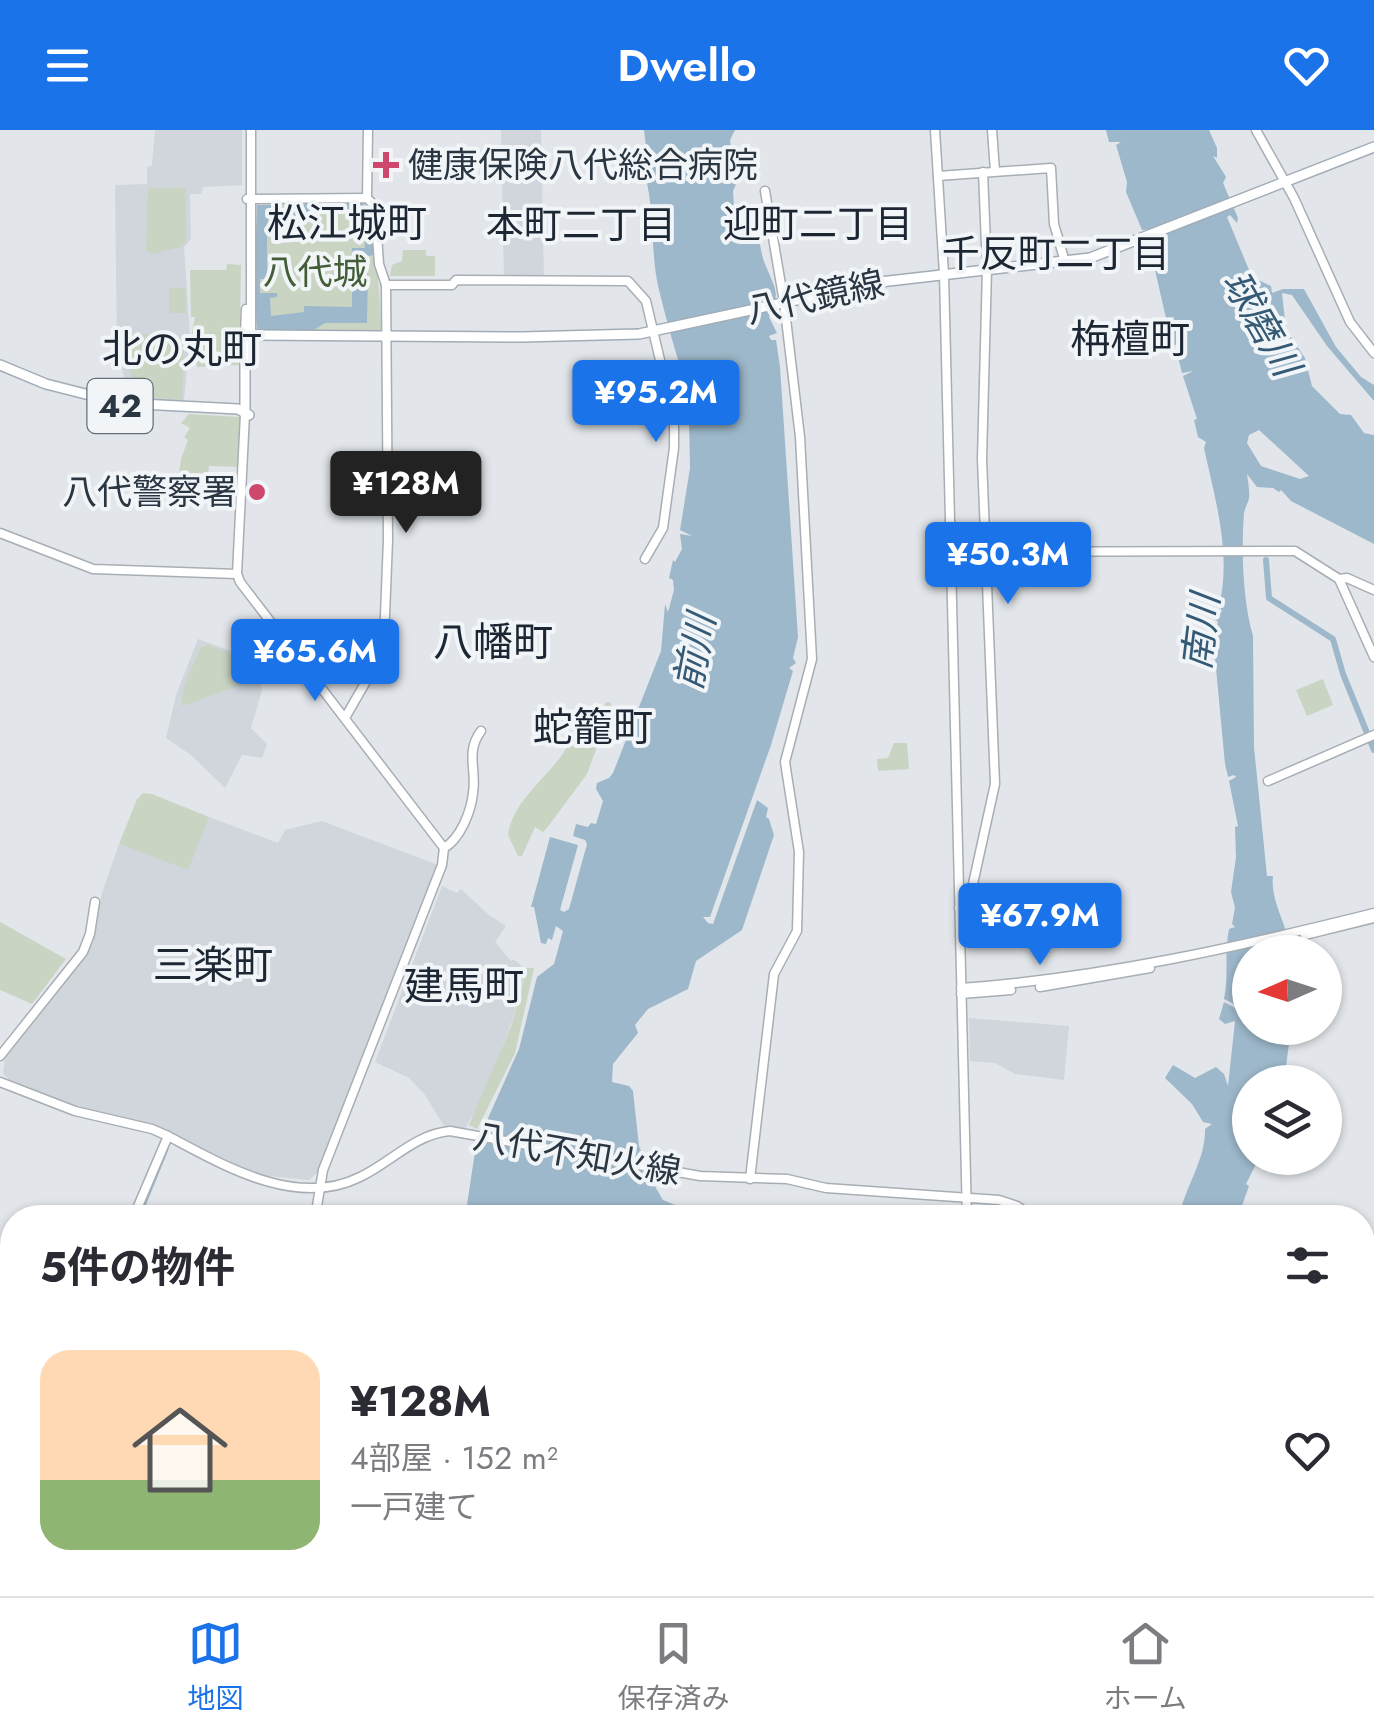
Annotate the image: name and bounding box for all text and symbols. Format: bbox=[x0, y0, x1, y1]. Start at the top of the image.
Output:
text: Dwello bbox=[617, 33, 757, 98]
icon: menu bbox=[40, 38, 95, 93]
icon: heart bbox=[1279, 38, 1334, 93]
place label: 健康保険八代総合病院 bbox=[408, 140, 758, 190]
marker: 健康保険八代総合病院 bbox=[373, 152, 399, 178]
district label: 松江城町 bbox=[267, 194, 427, 252]
district label: 迎町二丁目 bbox=[723, 196, 913, 251]
district label: 本町二丁目 bbox=[486, 197, 676, 252]
district label: 千反町二丁目 bbox=[942, 226, 1170, 281]
park label: 八代城 bbox=[262, 247, 368, 297]
street label: 八代鏡線 bbox=[741, 258, 889, 336]
water label: 球磨川 bbox=[1209, 260, 1316, 389]
district label: 栴檀町 bbox=[1070, 310, 1190, 368]
district label: 北の丸町 bbox=[102, 320, 262, 378]
pin: ¥95.2M bbox=[575, 360, 737, 445]
text: ¥95.2M bbox=[594, 369, 718, 415]
road number: 42 bbox=[88, 379, 152, 433]
pin: ¥128M bbox=[336, 451, 476, 536]
text: ¥128M bbox=[352, 460, 460, 506]
place label: 八代警察署 bbox=[62, 467, 237, 517]
marker: 八代警察署 bbox=[246, 481, 268, 503]
pin: ¥50.3M bbox=[927, 522, 1089, 607]
text: ¥50.3M bbox=[947, 531, 1069, 577]
water label: 南川 bbox=[1169, 587, 1233, 673]
water label: 前川 bbox=[660, 605, 730, 694]
district label: 八幡町 bbox=[433, 613, 553, 671]
pin: ¥65.6M bbox=[234, 619, 396, 704]
text: ¥65.6M bbox=[253, 628, 377, 674]
district label: 蛇籠町 bbox=[533, 698, 653, 756]
pin: ¥67.9M bbox=[959, 883, 1121, 968]
text: ¥67.9M bbox=[980, 892, 1100, 938]
north arrow bbox=[1232, 935, 1342, 1045]
map controls bbox=[1232, 935, 1342, 1175]
district label: 三楽町 bbox=[153, 936, 273, 994]
district label: 建馬町 bbox=[404, 957, 524, 1015]
button: layers bbox=[1232, 1065, 1342, 1175]
street label: 八代不知火線 bbox=[469, 1111, 685, 1197]
text: 5件の物件 bbox=[40, 1237, 235, 1298]
icon: filters bbox=[1280, 1238, 1335, 1293]
text: ¥128M bbox=[350, 1371, 491, 1432]
icon: home bbox=[120, 1390, 240, 1510]
icon: heart bbox=[1280, 1423, 1335, 1478]
text: 4部屋 · 152 m² bbox=[350, 1435, 558, 1481]
text: 一戸建て bbox=[350, 1484, 478, 1530]
tab: 地図 bbox=[187, 1616, 243, 1719]
tab: 保存済み bbox=[617, 1616, 729, 1719]
tab: ホーム bbox=[1104, 1616, 1187, 1719]

